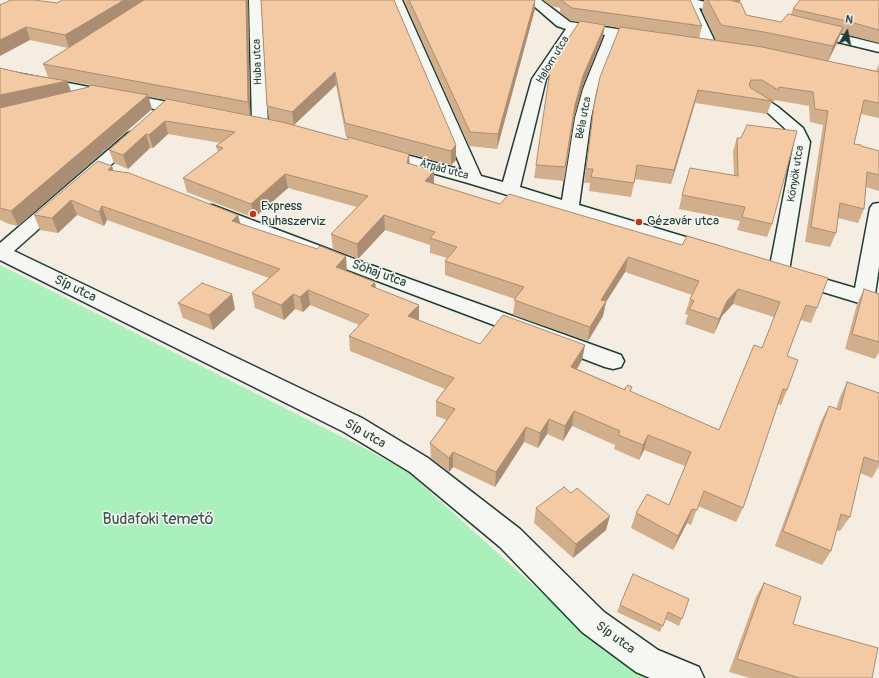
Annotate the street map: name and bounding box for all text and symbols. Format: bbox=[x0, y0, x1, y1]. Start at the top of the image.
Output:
north arrow bbox=[827, 12, 867, 52]
text: N bbox=[844, 13, 854, 27]
street label: Halom utca bbox=[534, 34, 572, 86]
street label: Huba utca bbox=[251, 39, 265, 85]
street label: Béla utca bbox=[573, 96, 595, 140]
street label: Könyök utca bbox=[785, 145, 807, 203]
street label: Árpád utca bbox=[418, 157, 470, 183]
place label: Express Ruhaszerviz bbox=[261, 199, 326, 230]
marker: Express Ruhaszerviz bbox=[248, 209, 258, 219]
place label: Gézavár utca bbox=[647, 214, 719, 230]
marker: Gézavár utca bbox=[634, 217, 644, 227]
street label: Sóhaj utca bbox=[350, 257, 408, 291]
street label: Síp utca bbox=[52, 272, 98, 306]
street label: Síp utca bbox=[342, 416, 388, 452]
park label: Budafoki temető bbox=[103, 510, 213, 530]
street label: Síp utca bbox=[592, 619, 638, 657]

